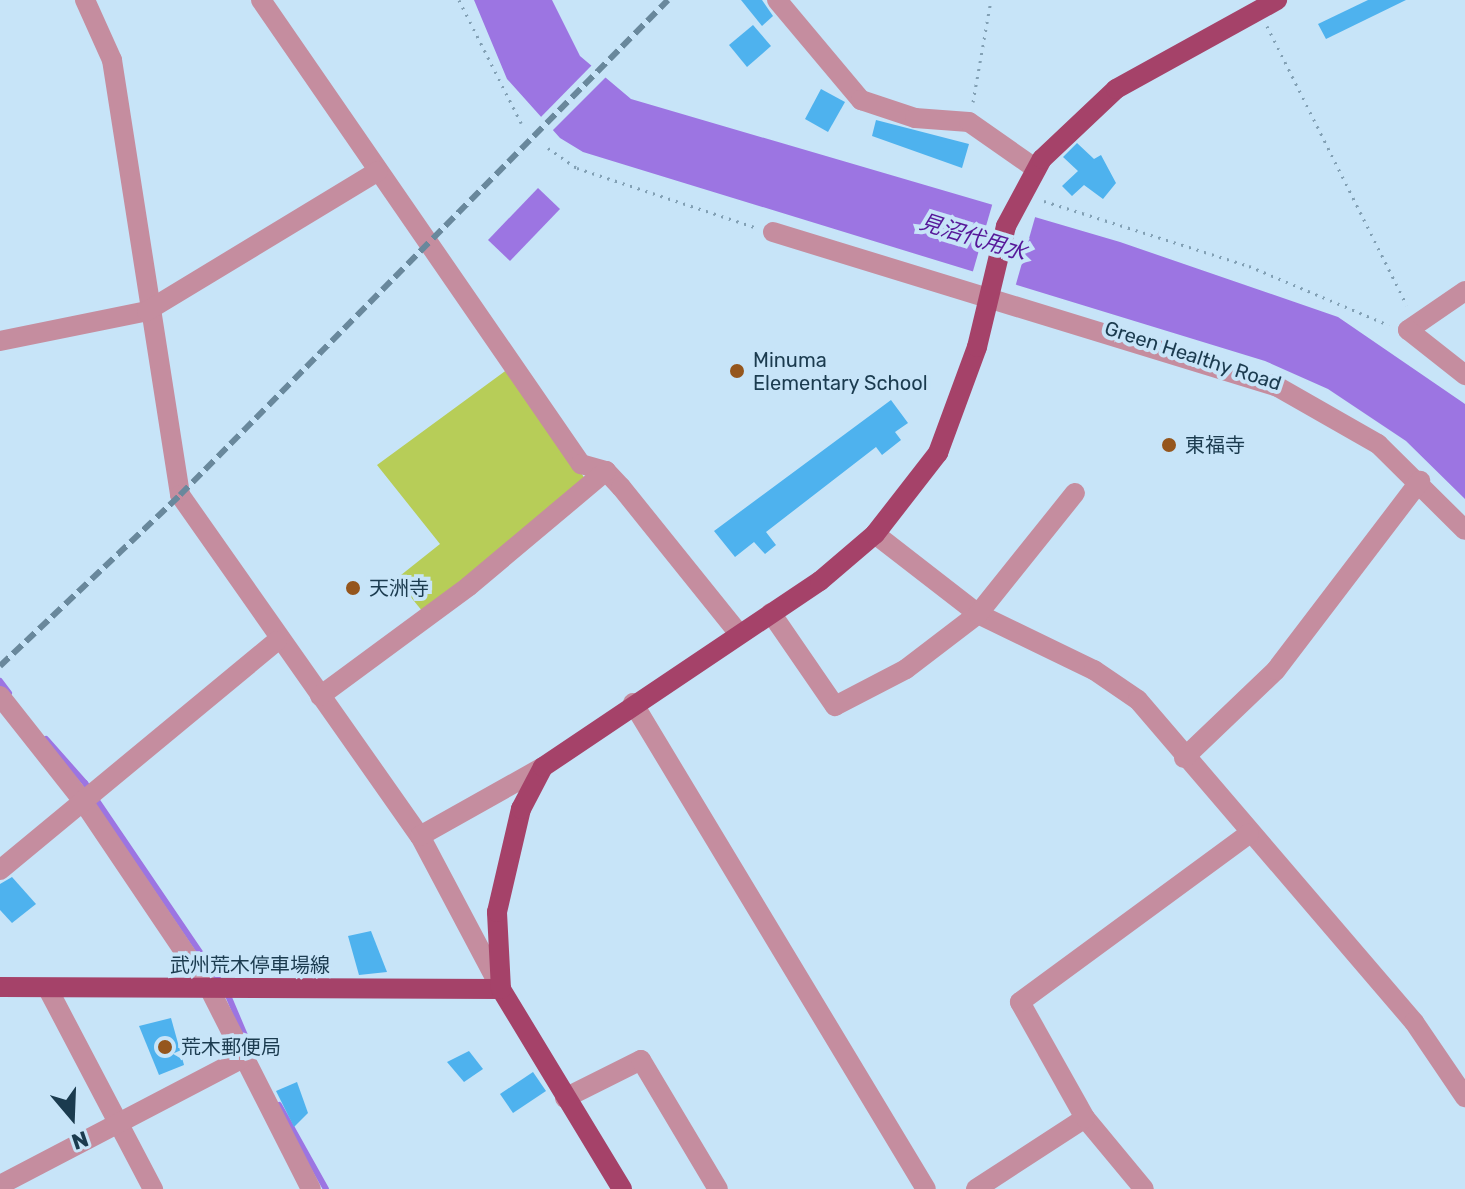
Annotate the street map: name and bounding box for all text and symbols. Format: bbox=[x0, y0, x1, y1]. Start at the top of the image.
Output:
water label: 見沼代用水 bbox=[917, 208, 1029, 266]
street label: Green Healthy Road bbox=[1101, 316, 1285, 396]
place label: Minuma Elementary School bbox=[753, 348, 928, 395]
marker: Minuma Elementary School bbox=[728, 362, 746, 380]
place label: 東福寺 bbox=[1185, 433, 1245, 457]
marker: 東福寺 bbox=[1160, 436, 1178, 454]
place label: 天洲寺 bbox=[369, 576, 429, 600]
marker: 天洲寺 bbox=[344, 579, 362, 597]
street label: 武州荒木停車場線 bbox=[170, 953, 330, 977]
place label: 荒木郵便局 bbox=[181, 1035, 281, 1059]
marker: 荒木郵便局 bbox=[156, 1038, 174, 1056]
north arrow bbox=[32, 1077, 112, 1157]
text: N bbox=[68, 1125, 92, 1156]

